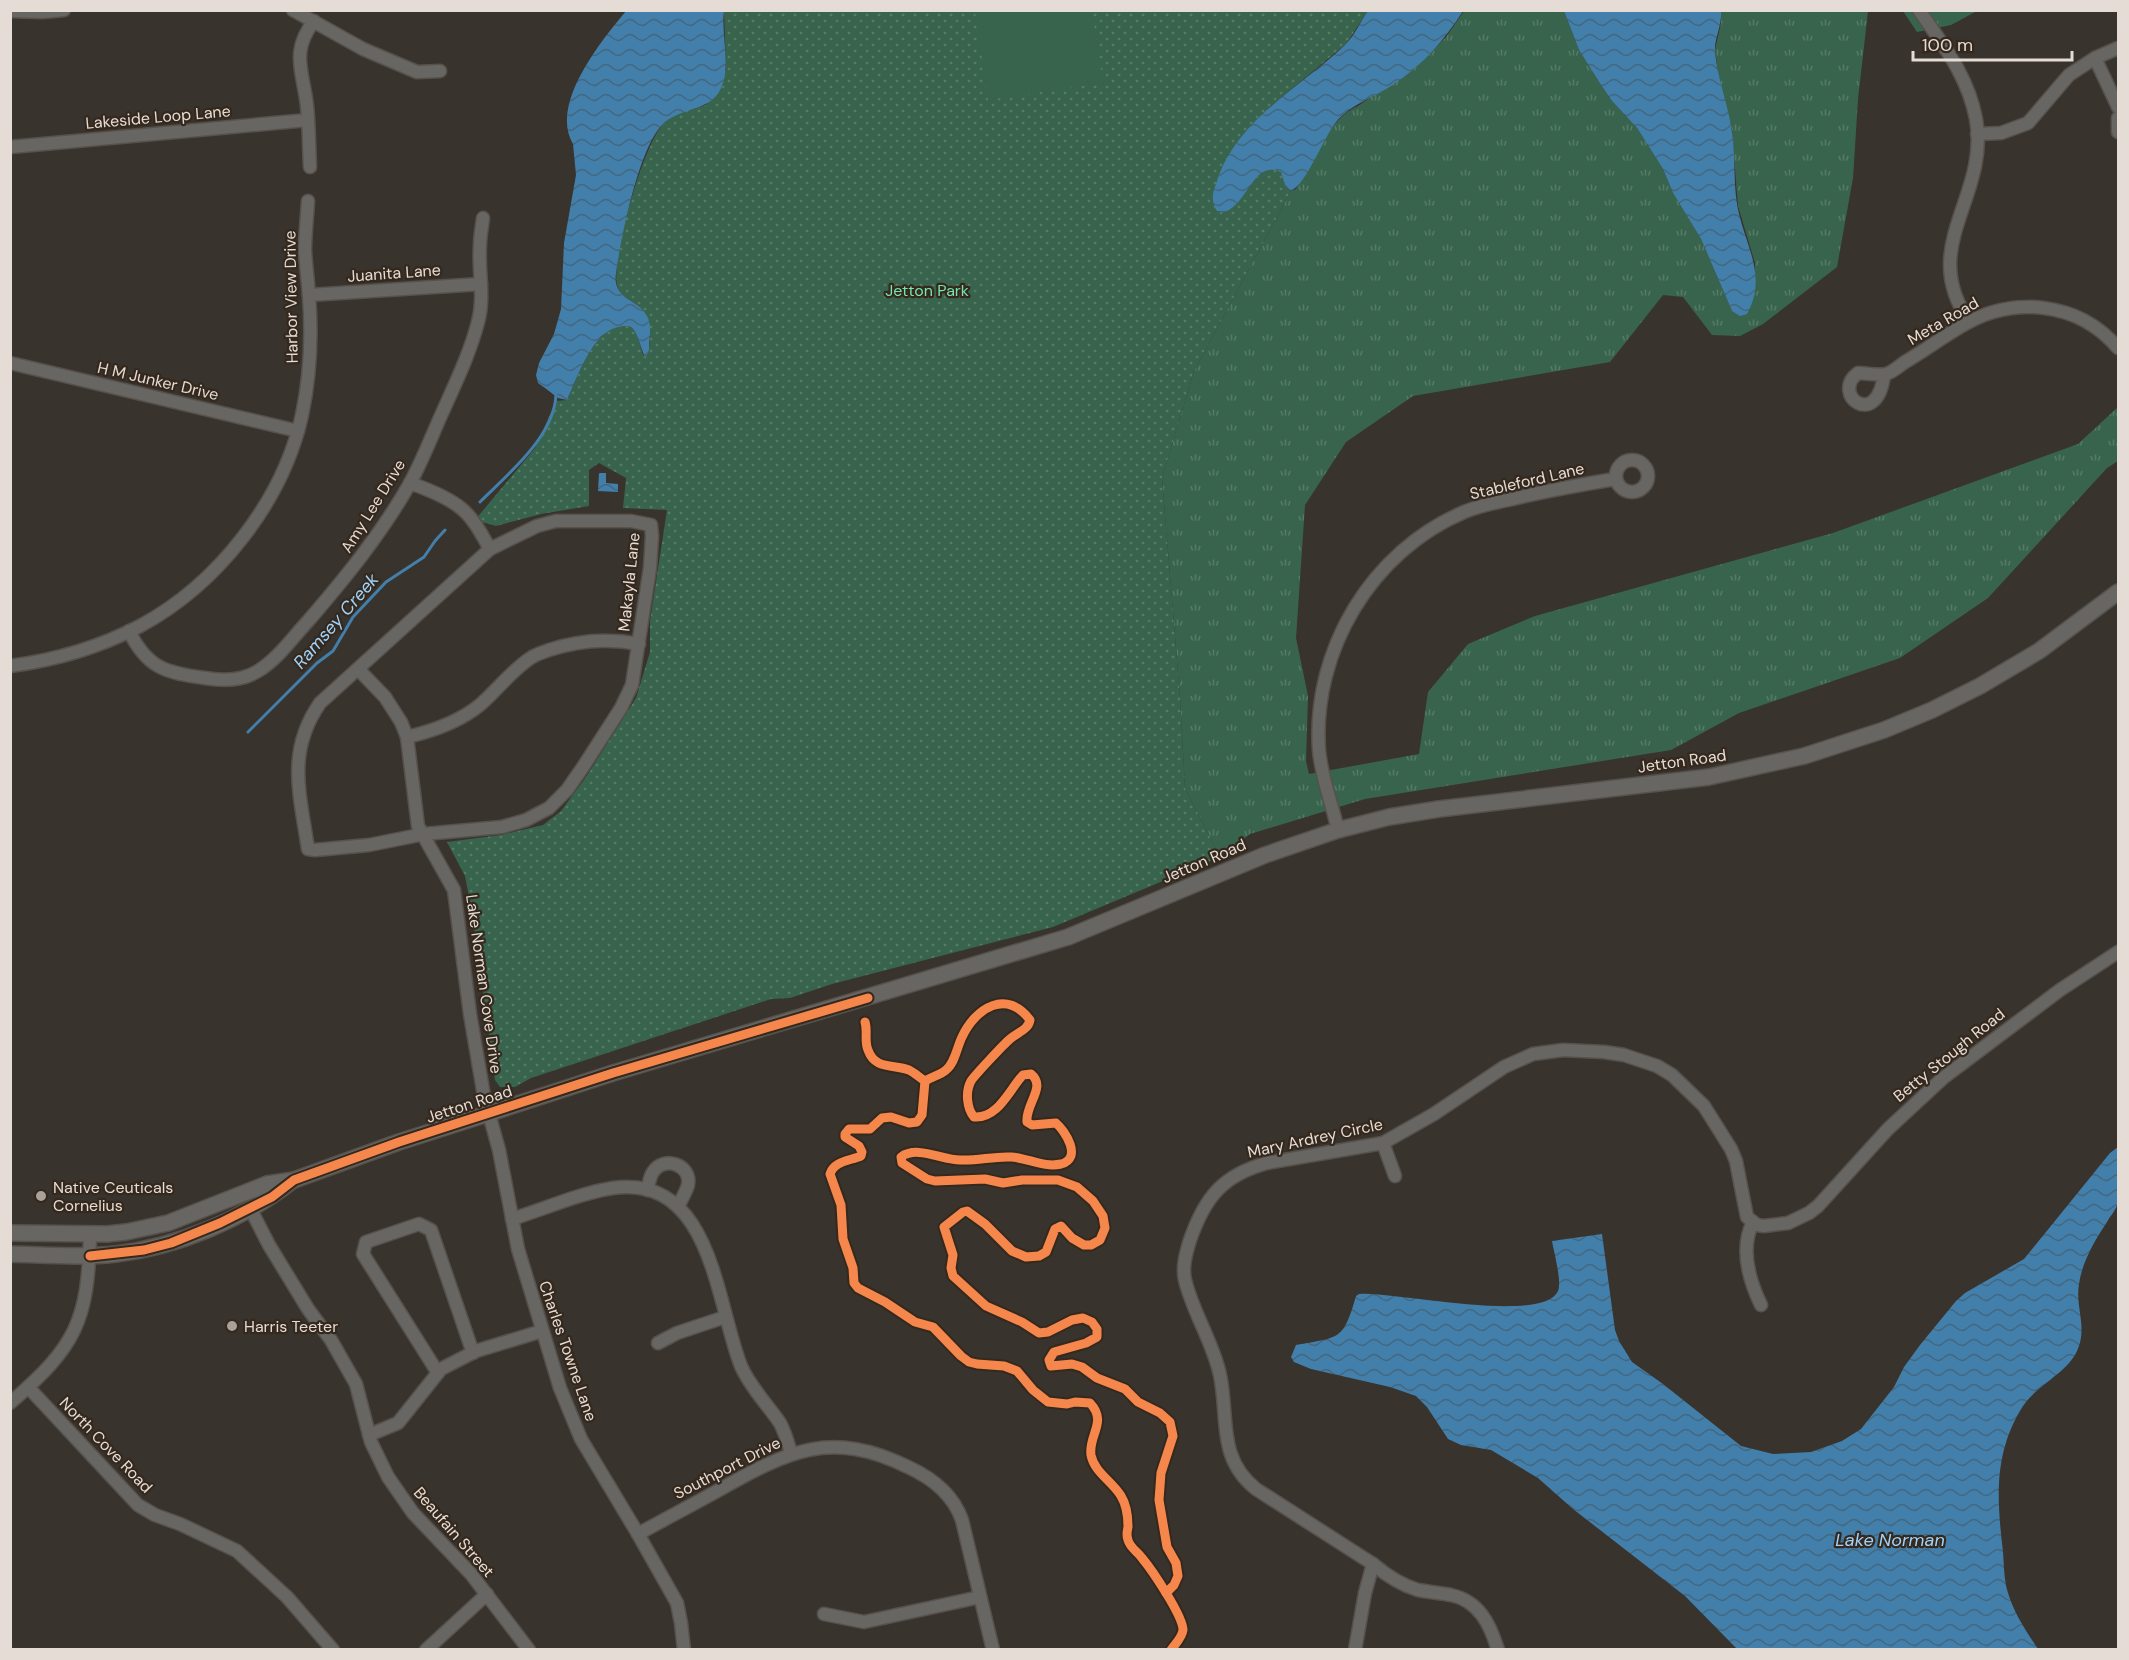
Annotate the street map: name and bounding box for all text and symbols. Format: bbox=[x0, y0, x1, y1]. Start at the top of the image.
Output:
scale bar bbox=[1913, 24, 2072, 62]
text: 100 m bbox=[1922, 33, 1973, 57]
street label: Lakeside Loop Lane bbox=[85, 100, 231, 134]
street label: Harbor View Drive bbox=[279, 230, 303, 364]
street label: Juanita Lane bbox=[347, 259, 441, 287]
park label: Jetton Park bbox=[885, 280, 969, 301]
street label: Meta Road bbox=[1904, 292, 1982, 350]
street label: H M Junker Drive bbox=[95, 357, 221, 405]
street label: Amy Lee Drive bbox=[336, 455, 410, 557]
street label: Stableford Lane bbox=[1468, 458, 1586, 504]
street label: Makayla Lane bbox=[613, 531, 645, 633]
water label: Ramsey Creek bbox=[288, 568, 385, 674]
street label: Jetton Road bbox=[1636, 744, 1728, 778]
street label: Jetton Road bbox=[1159, 834, 1249, 888]
street label: Lake Norman Cove Drive bbox=[461, 893, 507, 1075]
street label: Betty Stough Road bbox=[1889, 1003, 2009, 1107]
street label: Jetton Road bbox=[423, 1080, 515, 1128]
street label: Mary Ardrey Circle bbox=[1245, 1113, 1385, 1163]
place label: Native Ceuticals Cornelius bbox=[53, 1177, 173, 1216]
marker: Native Ceuticals Cornelius bbox=[34, 1189, 48, 1203]
street label: Charles Towne Lane bbox=[534, 1278, 602, 1424]
place label: Harris Teeter bbox=[244, 1316, 338, 1337]
marker: Harris Teeter bbox=[225, 1319, 239, 1333]
street label: North Cove Road bbox=[55, 1393, 157, 1497]
street label: Southport Drive bbox=[670, 1432, 784, 1504]
street label: Beaufain Street bbox=[409, 1482, 499, 1582]
water label: Lake Norman bbox=[1835, 1528, 1945, 1552]

